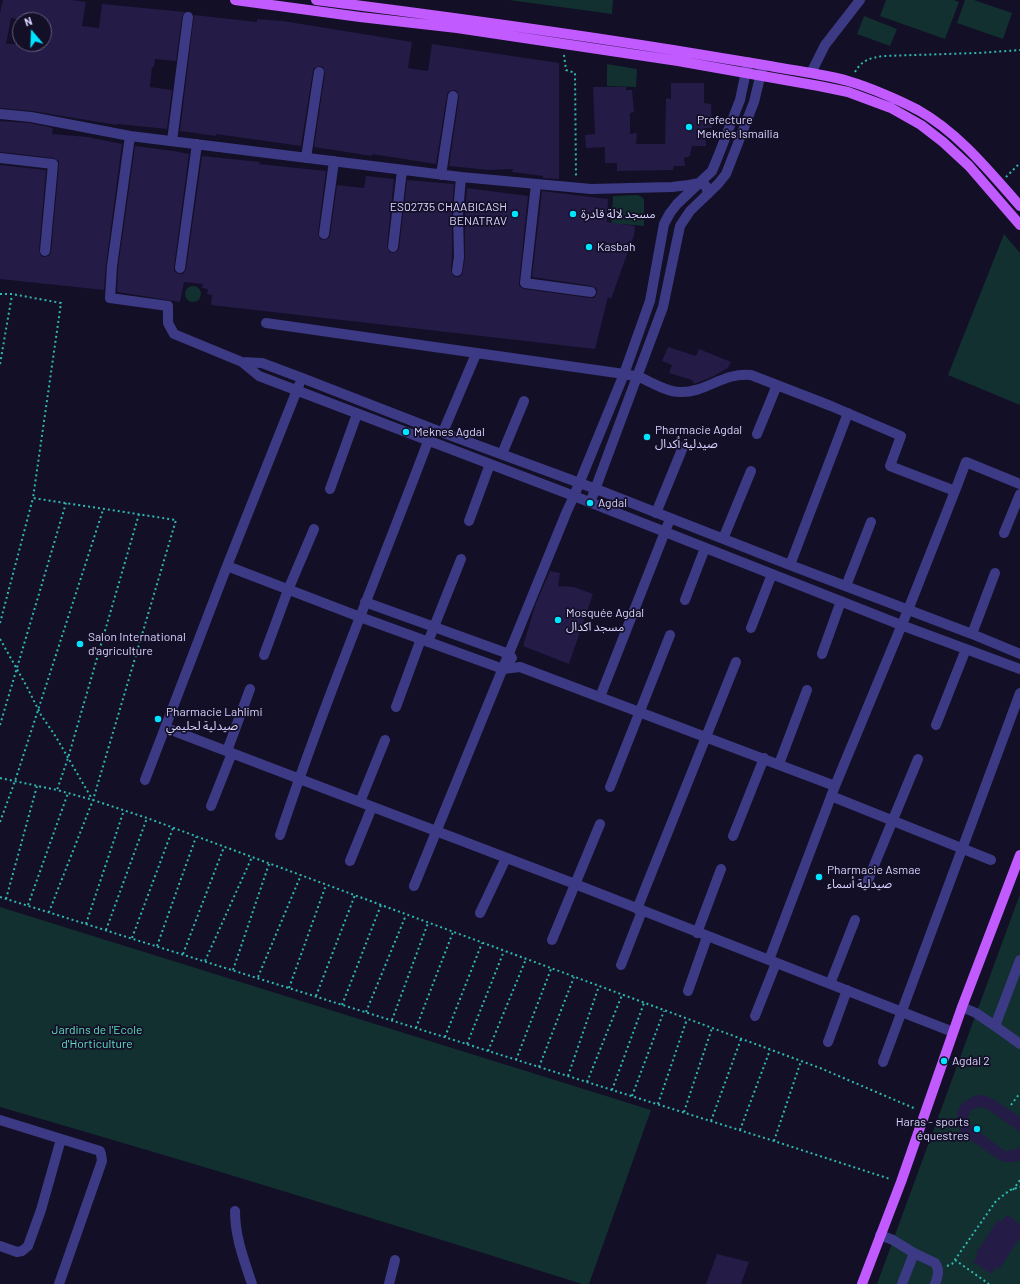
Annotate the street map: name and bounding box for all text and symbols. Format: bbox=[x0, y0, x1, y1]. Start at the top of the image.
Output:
north arrow bbox=[12, 12, 52, 52]
text: N bbox=[23, 14, 34, 28]
place label: Prefecture Meknès Ismailia bbox=[697, 113, 779, 141]
marker: Prefecture Meknès Ismailia bbox=[684, 122, 694, 132]
place label: ES02735 CHAABICASH BENATRAV bbox=[390, 200, 507, 228]
place label: مسجد لالة قادرة bbox=[581, 207, 656, 221]
marker: ES02735 CHAABICASH BENATRAV bbox=[510, 209, 520, 219]
marker: مسجد لالة قادرة bbox=[568, 209, 578, 219]
place label: Kasbah bbox=[597, 240, 635, 254]
marker: Kasbah bbox=[584, 242, 594, 252]
place label: Pharmacie Agdal صيدلية أكدال bbox=[655, 423, 742, 451]
place label: Meknes Agdal bbox=[414, 425, 485, 439]
marker: Meknes Agdal bbox=[401, 427, 411, 437]
marker: Pharmacie Agdal صيدلية أكدال bbox=[642, 432, 652, 442]
place label: Agdal bbox=[598, 496, 627, 510]
marker: Agdal bbox=[585, 498, 595, 508]
place label: Mosquée Agdal مسجد اكدال bbox=[566, 606, 644, 634]
marker: Mosquée Agdal مسجد اكدال bbox=[553, 615, 563, 625]
place label: Salon International d'agriculture bbox=[88, 630, 186, 658]
marker: Salon International d'agriculture bbox=[75, 639, 85, 649]
place label: Pharmacie Lahlimi صيدلية لحليمي bbox=[166, 705, 262, 733]
marker: Pharmacie Lahlimi صيدلية لحليمي bbox=[153, 714, 163, 724]
place label: Pharmacie Asmae صيدلية أسماء bbox=[827, 863, 921, 891]
marker: Pharmacie Asmae صيدلية أسماء bbox=[814, 872, 824, 882]
park label: Jardins de I'Ecole d'Horticulture bbox=[52, 1023, 142, 1051]
place label: Agdal 2 bbox=[952, 1054, 990, 1068]
marker: Agdal 2 bbox=[939, 1056, 949, 1066]
place label: Haras - sports équestres bbox=[896, 1115, 969, 1143]
marker: Haras - sports équestres bbox=[972, 1124, 982, 1134]

